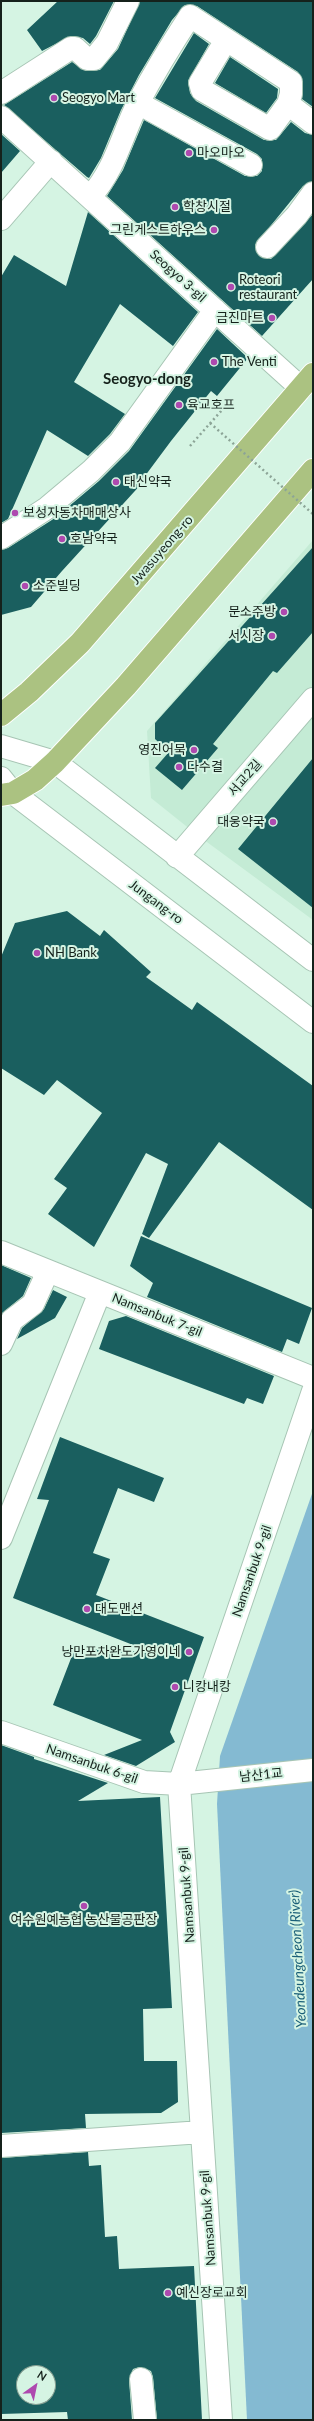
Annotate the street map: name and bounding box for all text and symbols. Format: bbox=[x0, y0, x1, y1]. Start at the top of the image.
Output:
place label: Seogyo Mart bbox=[62, 90, 135, 106]
marker: Seogyo Mart bbox=[49, 93, 59, 103]
place label: 마오마오 bbox=[197, 145, 245, 161]
marker: 마오마오 bbox=[184, 148, 194, 158]
place label: 학창시절 bbox=[183, 199, 231, 215]
marker: 학창시절 bbox=[170, 202, 180, 212]
place label: 그린게스트하우스 bbox=[110, 222, 206, 238]
marker: 그린게스트하우스 bbox=[209, 225, 219, 235]
street label: Seogyo 3-gil bbox=[147, 247, 209, 305]
place label: Roteori restaurant bbox=[239, 272, 297, 303]
marker: Roteori restaurant bbox=[226, 282, 236, 292]
place label: 금진마트 bbox=[216, 310, 264, 326]
marker: 금진마트 bbox=[267, 313, 277, 323]
place label: The Venti bbox=[222, 354, 277, 370]
marker: The Venti bbox=[209, 357, 219, 367]
district label: Seogyo-dong bbox=[103, 370, 191, 388]
place label: 육교호프 bbox=[187, 397, 235, 413]
marker: 육교호프 bbox=[174, 400, 184, 410]
place label: 태신약국 bbox=[124, 474, 172, 490]
marker: 태신약국 bbox=[111, 477, 121, 487]
place label: 보성자동차매매상사 bbox=[23, 505, 131, 521]
marker: 보성자동차매매상사 bbox=[10, 508, 20, 518]
street label: Jwasuyeong-ro bbox=[128, 512, 196, 588]
place label: 호남약국 bbox=[70, 531, 118, 547]
marker: 호남약국 bbox=[57, 534, 67, 544]
place label: 소준빌딩 bbox=[33, 578, 81, 594]
marker: 소준빌딩 bbox=[20, 581, 30, 591]
place label: 문소주방 bbox=[228, 604, 276, 620]
marker: 문소주방 bbox=[279, 607, 289, 617]
place label: 서시장 bbox=[228, 628, 264, 644]
marker: 서시장 bbox=[267, 631, 277, 641]
place label: 영진어묵 bbox=[138, 742, 186, 758]
marker: 영진어묵 bbox=[189, 745, 199, 755]
street label: 서교2길 bbox=[225, 756, 265, 800]
place label: 다수결 bbox=[187, 759, 223, 775]
marker: 다수결 bbox=[174, 762, 184, 772]
place label: 대웅약국 bbox=[217, 814, 265, 830]
marker: 대웅약국 bbox=[268, 817, 278, 827]
street label: Jungang-ro bbox=[126, 877, 186, 927]
place label: NH Bank bbox=[45, 945, 97, 961]
marker: NH Bank bbox=[32, 948, 42, 958]
street label: Namsanbuk 7-gil bbox=[110, 1290, 204, 1340]
street label: Namsanbuk 9-gil bbox=[229, 1523, 275, 1619]
place label: 대도맨션 bbox=[95, 1601, 143, 1617]
marker: 대도맨션 bbox=[82, 1604, 92, 1614]
place label: 낭만포차완도가영이네 bbox=[61, 1644, 181, 1660]
marker: 낭만포차완도가영이네 bbox=[184, 1647, 194, 1657]
place label: 니캉내캉 bbox=[183, 1679, 231, 1695]
marker: 니캉내캉 bbox=[170, 1682, 180, 1692]
street label: Namsanbuk 6-gil bbox=[44, 1741, 140, 1787]
street label: 남산1교 bbox=[239, 1765, 283, 1785]
street label: Namsanbuk 9-gil bbox=[176, 1847, 198, 1943]
water label: Yeondeungcheon (River) bbox=[286, 1889, 310, 2029]
marker: 여수원예농협 농산물공판장 bbox=[79, 1901, 89, 1911]
place label: 여수원예농협 농산물공판장 bbox=[11, 1912, 157, 1928]
street label: Namsanbuk 9-gil bbox=[197, 2170, 219, 2266]
place label: 예신장로교회 bbox=[176, 2285, 248, 2301]
marker: 예신장로교회 bbox=[163, 2288, 173, 2298]
north arrow bbox=[16, 2365, 56, 2405]
text: N bbox=[35, 2368, 49, 2383]

